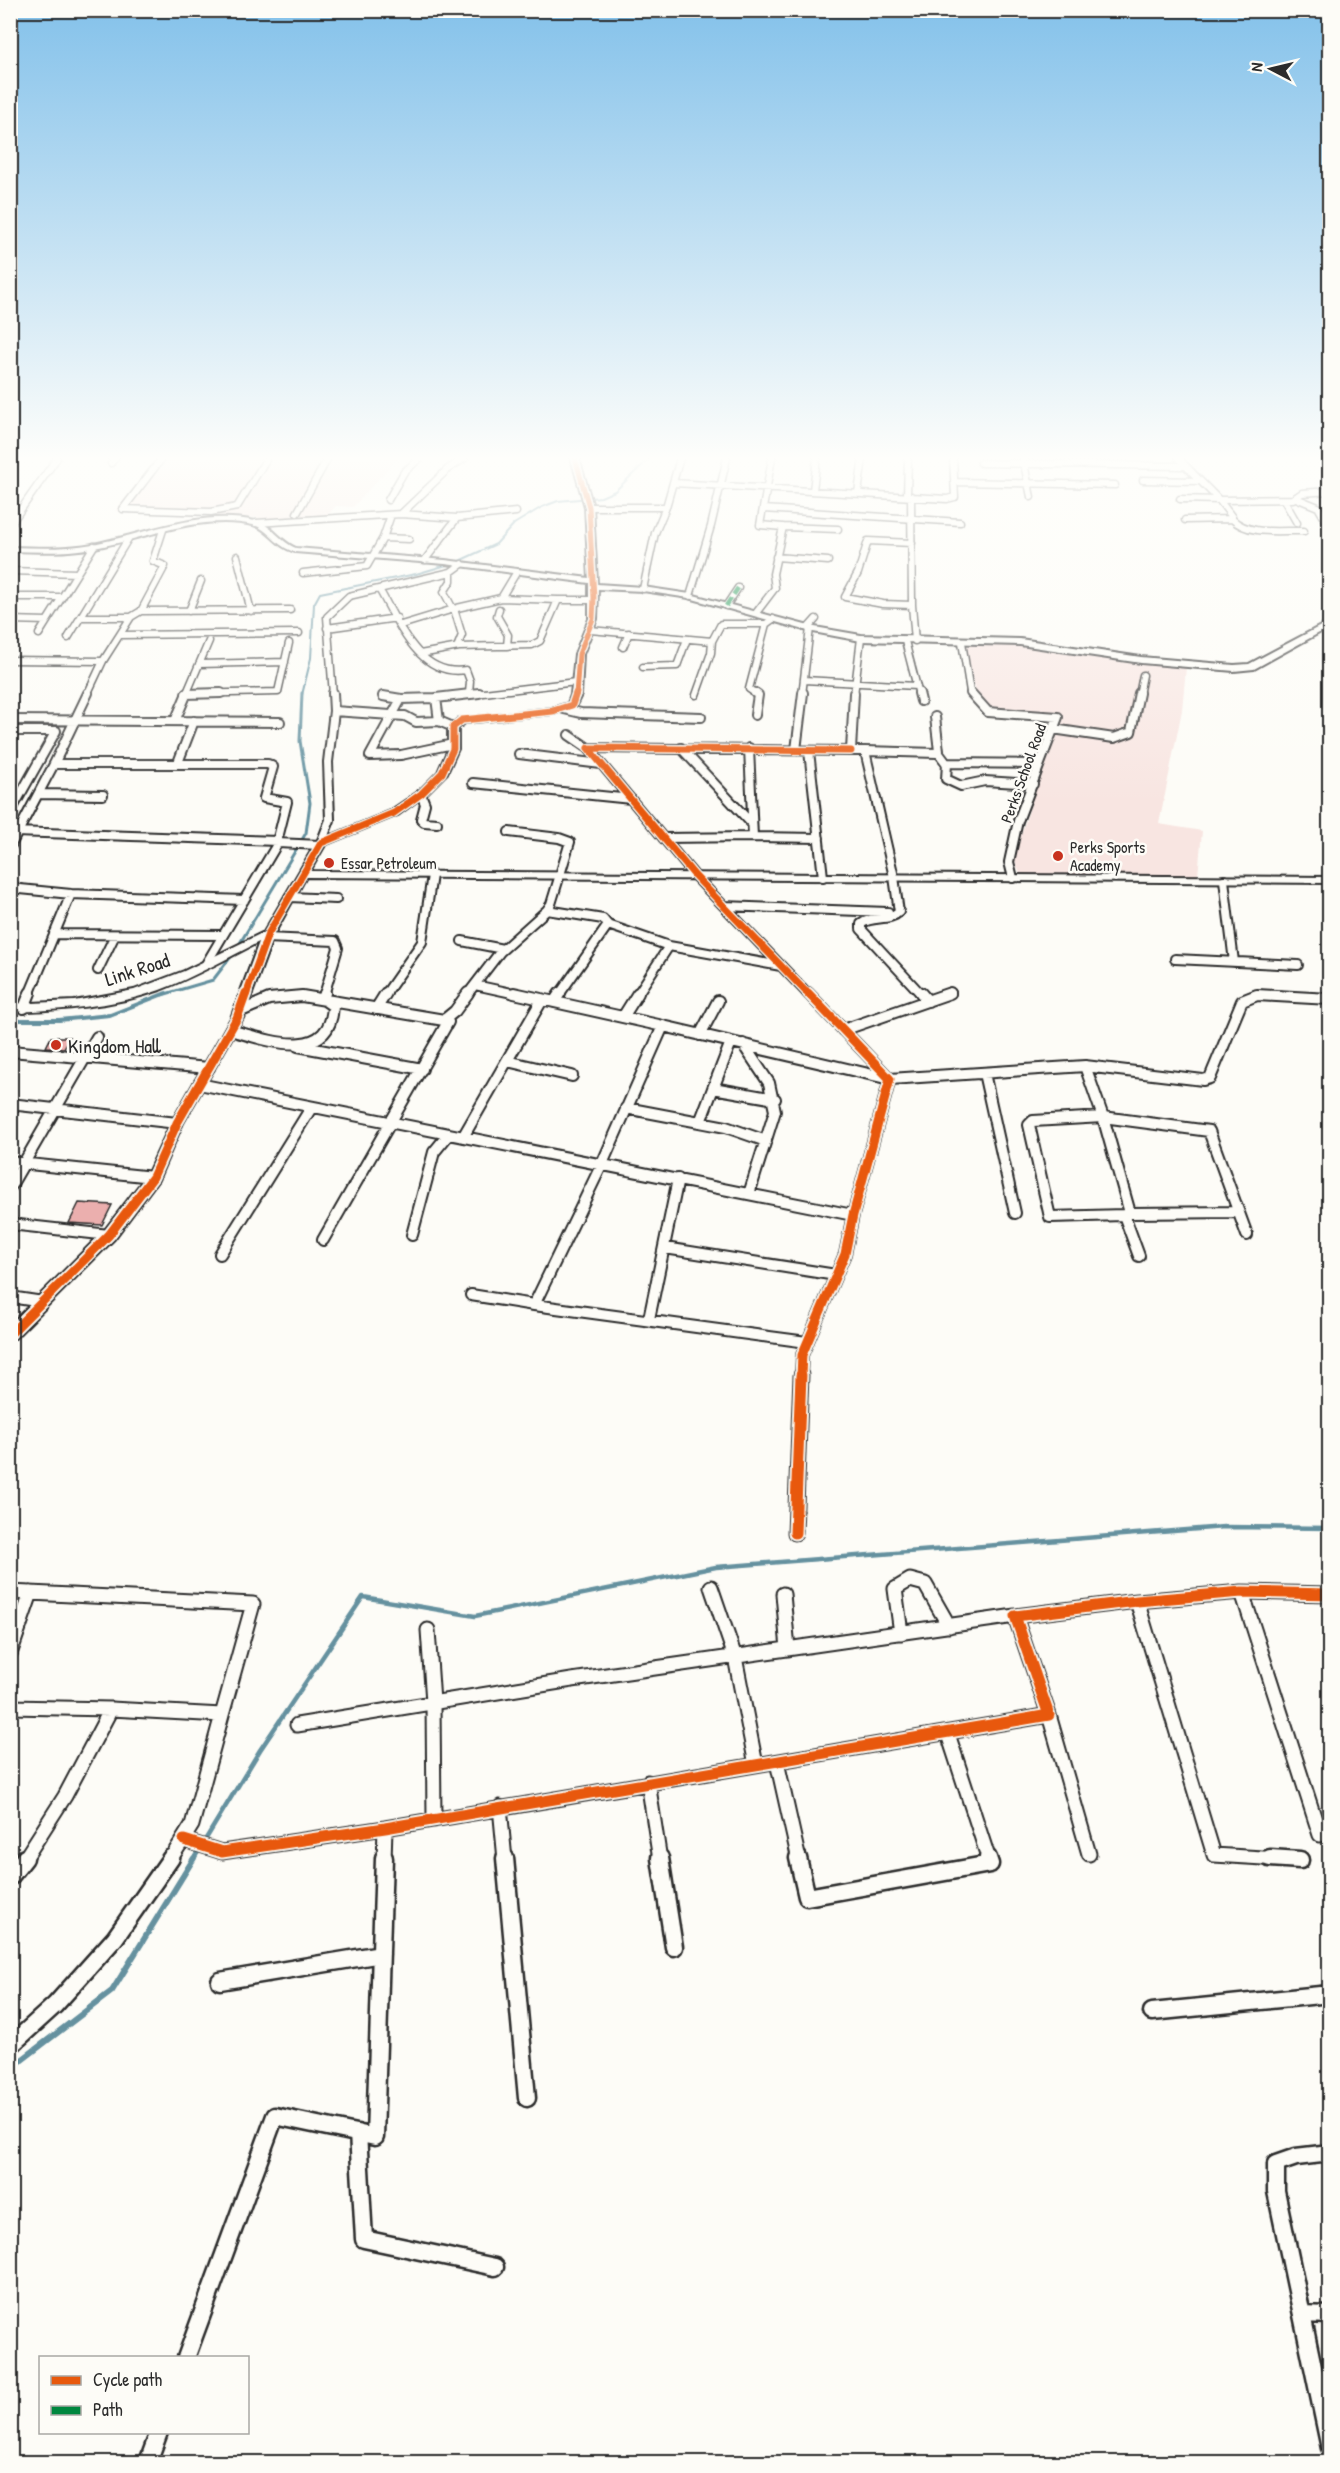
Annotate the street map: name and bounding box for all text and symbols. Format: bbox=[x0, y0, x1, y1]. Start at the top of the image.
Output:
north arrow bbox=[1241, 39, 1301, 99]
text: N bbox=[1245, 61, 1268, 73]
street label: Perks School Road bbox=[995, 720, 1051, 826]
place label: Perks Sports Academy bbox=[1070, 836, 1145, 876]
marker: Perks Sports Academy bbox=[1051, 849, 1065, 863]
place label: Essar Petroleum bbox=[341, 852, 437, 874]
marker: Essar Petroleum bbox=[322, 856, 336, 870]
street label: Link Road bbox=[101, 946, 173, 992]
place label: Kingdom Hall bbox=[68, 1032, 161, 1059]
marker: Kingdom Hall bbox=[49, 1038, 63, 1052]
legend bbox=[39, 2356, 249, 2434]
text: Cycle path bbox=[93, 2367, 163, 2392]
text: Path bbox=[93, 2397, 123, 2422]

